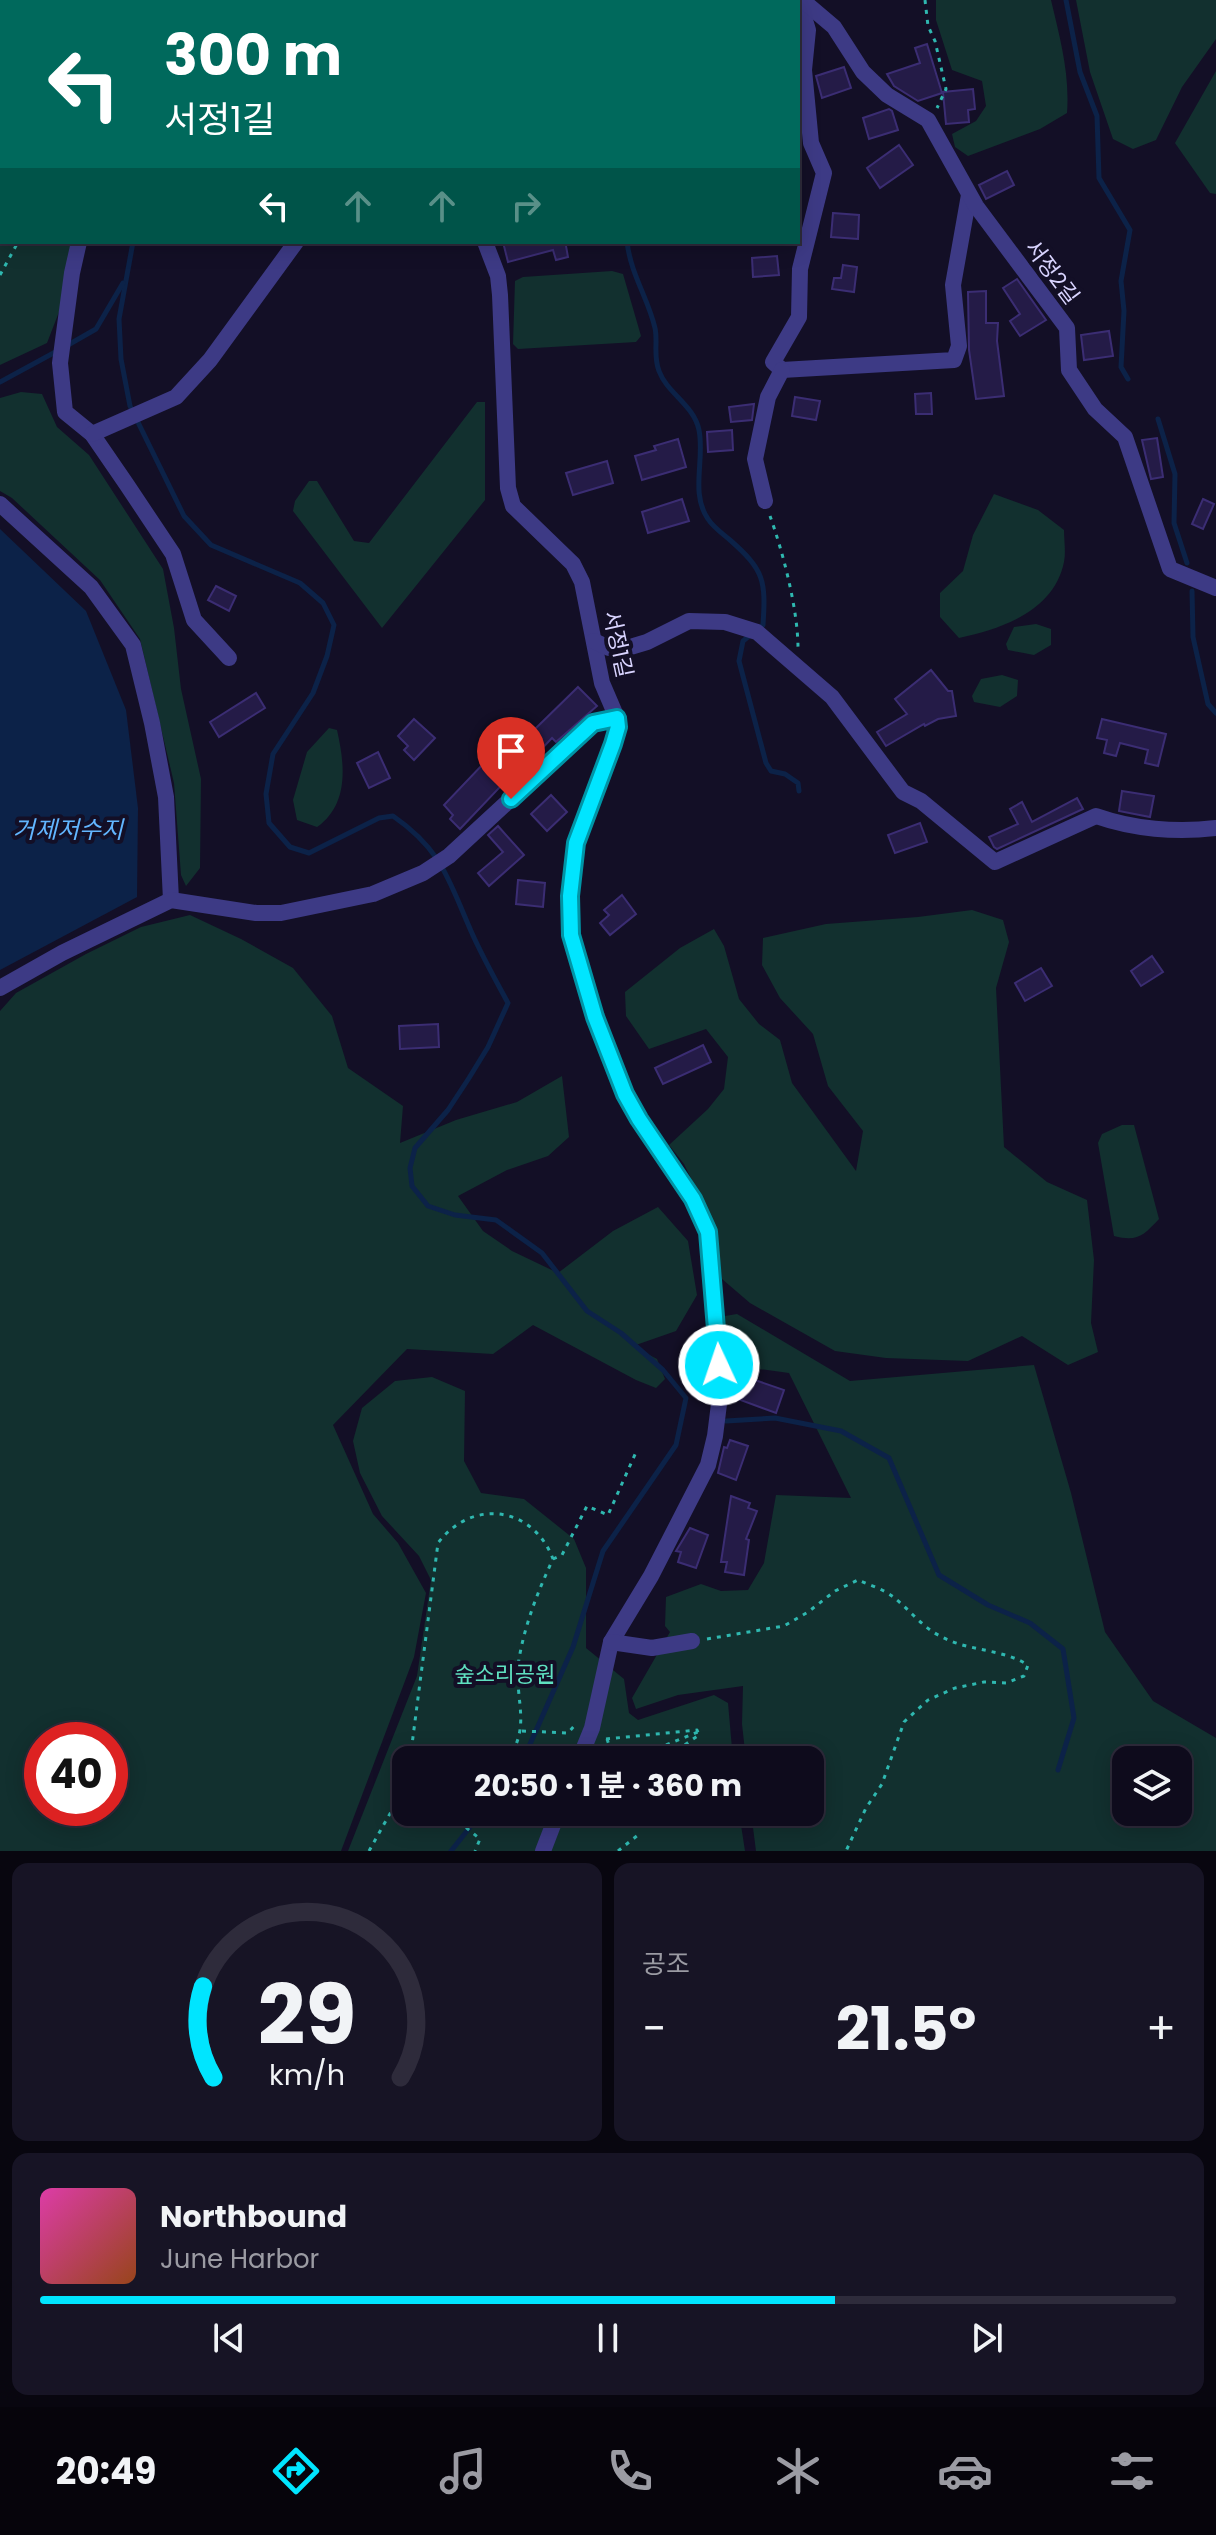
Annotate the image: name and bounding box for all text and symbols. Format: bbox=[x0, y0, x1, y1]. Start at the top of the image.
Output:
text: 300 m bbox=[164, 16, 342, 95]
icon: left bbox=[32, 32, 136, 136]
text: 서정1길 bbox=[164, 94, 275, 145]
icon: left bbox=[252, 184, 296, 228]
icon: ahead bbox=[336, 184, 380, 228]
icon: ahead bbox=[420, 184, 464, 228]
icon: right bbox=[504, 184, 548, 228]
street label: 서정2길 bbox=[1018, 233, 1086, 311]
street label: 서정1길 bbox=[596, 608, 640, 680]
pin bbox=[477, 717, 545, 799]
icon: arrive bbox=[489, 729, 533, 773]
water label: 거제저수지 bbox=[13, 813, 125, 846]
position arrow bbox=[677, 1323, 761, 1407]
park label: 숲소리공원 bbox=[454, 1659, 556, 1690]
speed limit sign: 40 bbox=[24, 1722, 128, 1826]
map controls bbox=[1112, 1746, 1192, 1826]
button: layers bbox=[1112, 1746, 1192, 1826]
text: 20:50 · 1 분 · 360 m bbox=[474, 1764, 742, 1807]
text: 공조 bbox=[642, 1946, 690, 1982]
text: 29 bbox=[258, 1957, 356, 2073]
text: 21.5° bbox=[836, 1987, 976, 2071]
text: − bbox=[642, 1998, 666, 2059]
text: + bbox=[1146, 1998, 1176, 2059]
text: km/h bbox=[269, 2055, 345, 2095]
text: Northbound bbox=[160, 2195, 347, 2238]
text: June Harbor bbox=[160, 2241, 319, 2277]
icon: previous bbox=[207, 2316, 251, 2360]
icon: pause bbox=[586, 2316, 630, 2360]
icon: next bbox=[965, 2316, 1009, 2360]
icon: directions bbox=[268, 2443, 324, 2499]
icon: music bbox=[435, 2443, 491, 2499]
icon: phone bbox=[602, 2443, 658, 2499]
icon: climate bbox=[770, 2443, 826, 2499]
icon: car bbox=[937, 2443, 993, 2499]
icon: filters bbox=[1104, 2443, 1160, 2499]
text: 20:49 bbox=[56, 2446, 156, 2497]

